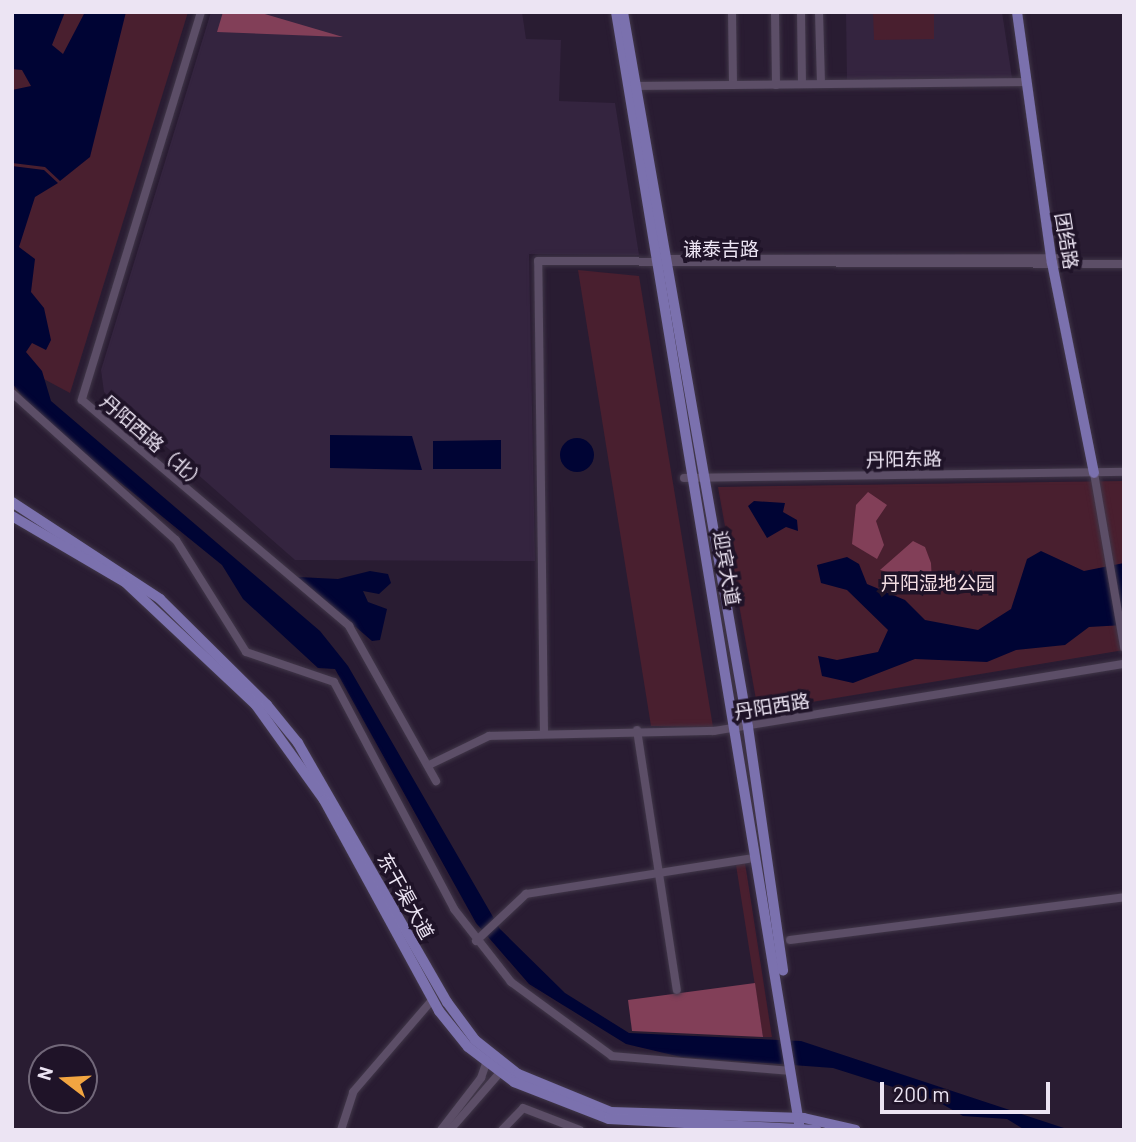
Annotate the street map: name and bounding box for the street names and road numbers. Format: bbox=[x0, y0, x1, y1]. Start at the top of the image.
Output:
street label: 团结路 bbox=[1051, 211, 1083, 271]
street label: 谦泰吉路 bbox=[683, 238, 759, 260]
street label: 丹阳西路（北） bbox=[96, 390, 212, 494]
street label: 丹阳东路 bbox=[866, 447, 942, 471]
street label: 迎宾大道 bbox=[709, 529, 745, 607]
street label: 丹阳西路 bbox=[733, 689, 811, 723]
street label: 东干渠大道 bbox=[373, 849, 439, 943]

